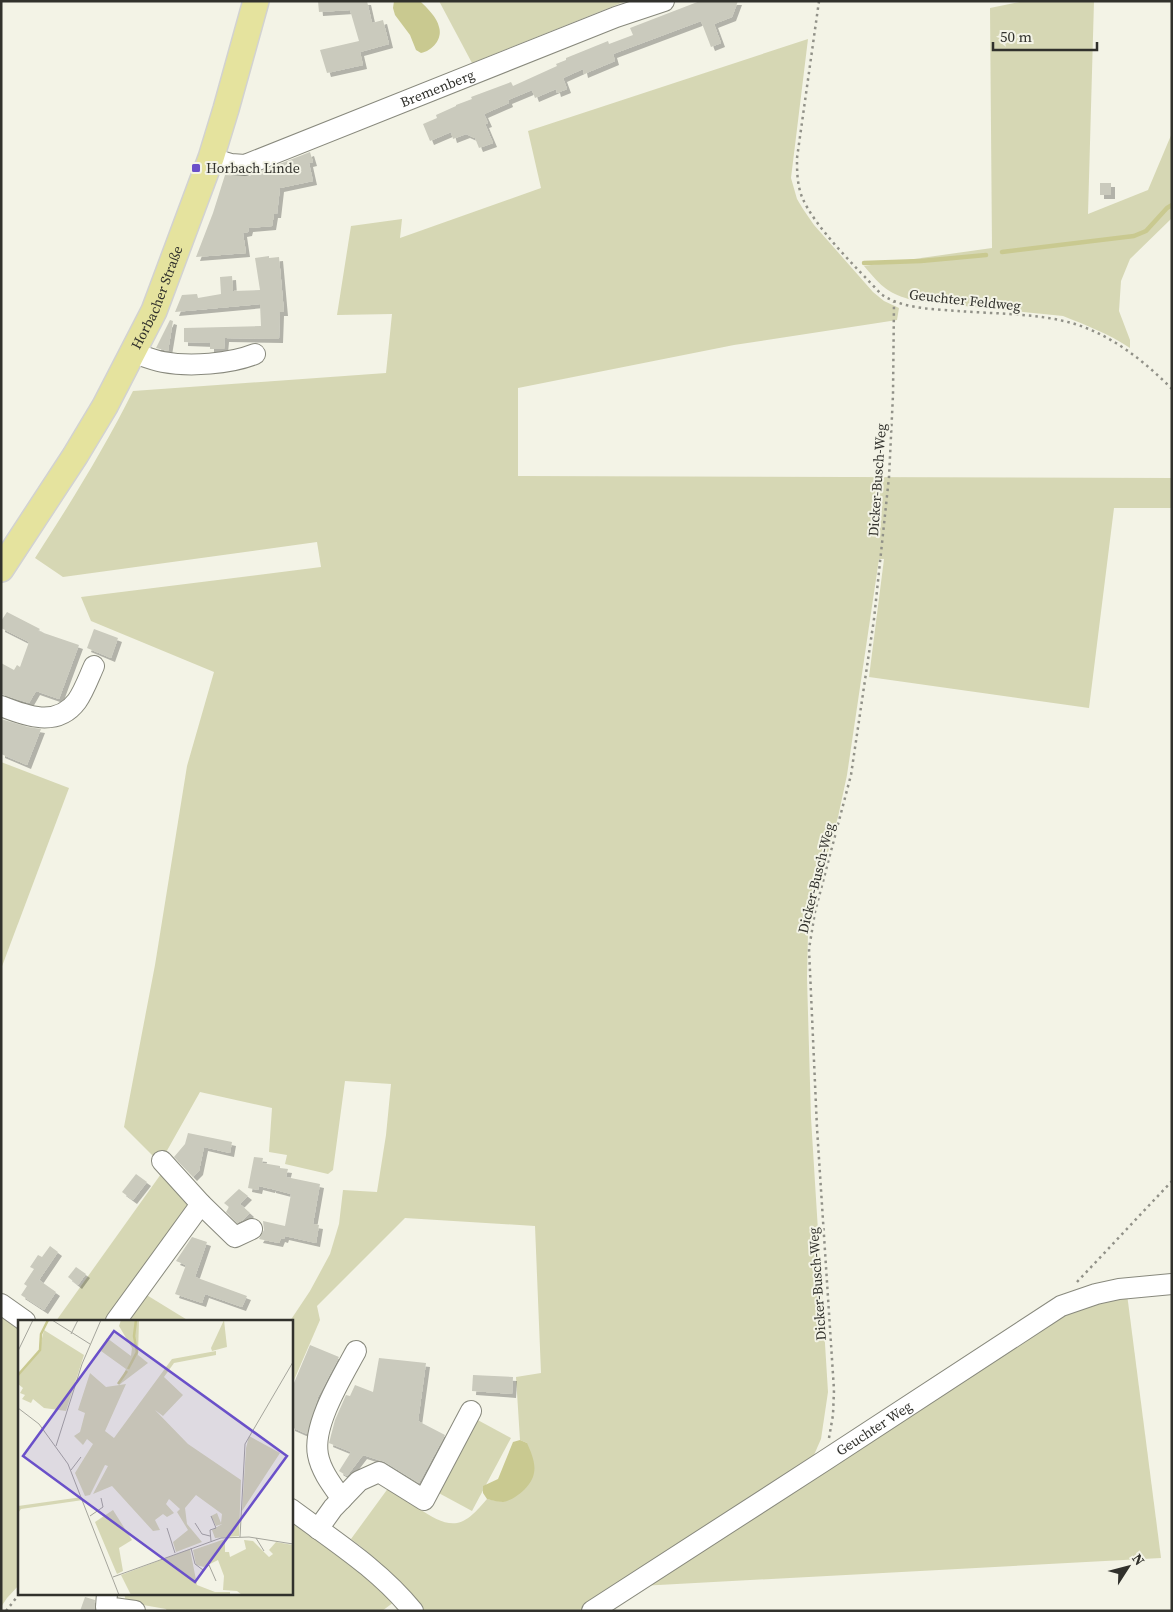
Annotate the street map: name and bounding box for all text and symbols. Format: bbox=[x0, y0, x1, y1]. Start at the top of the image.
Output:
scale bar bbox=[993, 20, 1097, 52]
text: 50 m bbox=[1000, 26, 1032, 47]
street label: Bremenberg bbox=[397, 64, 477, 112]
place label: Horbach Linde bbox=[206, 158, 300, 178]
marker: Horbach Linde bbox=[190, 162, 202, 174]
street label: Horbacher Straße bbox=[126, 243, 188, 353]
street label: Geuchter Feldweg bbox=[908, 284, 1022, 316]
street label: Dicker-Busch-Weg bbox=[863, 423, 891, 537]
street label: Dicker-Busch-Weg bbox=[793, 821, 839, 935]
street label: Dicker-Busch-Weg bbox=[803, 1227, 831, 1341]
inset map bbox=[18, 1320, 292, 1594]
street label: Geuchter Weg bbox=[832, 1396, 916, 1461]
north arrow bbox=[1103, 1542, 1153, 1592]
text: N bbox=[1127, 1549, 1150, 1569]

